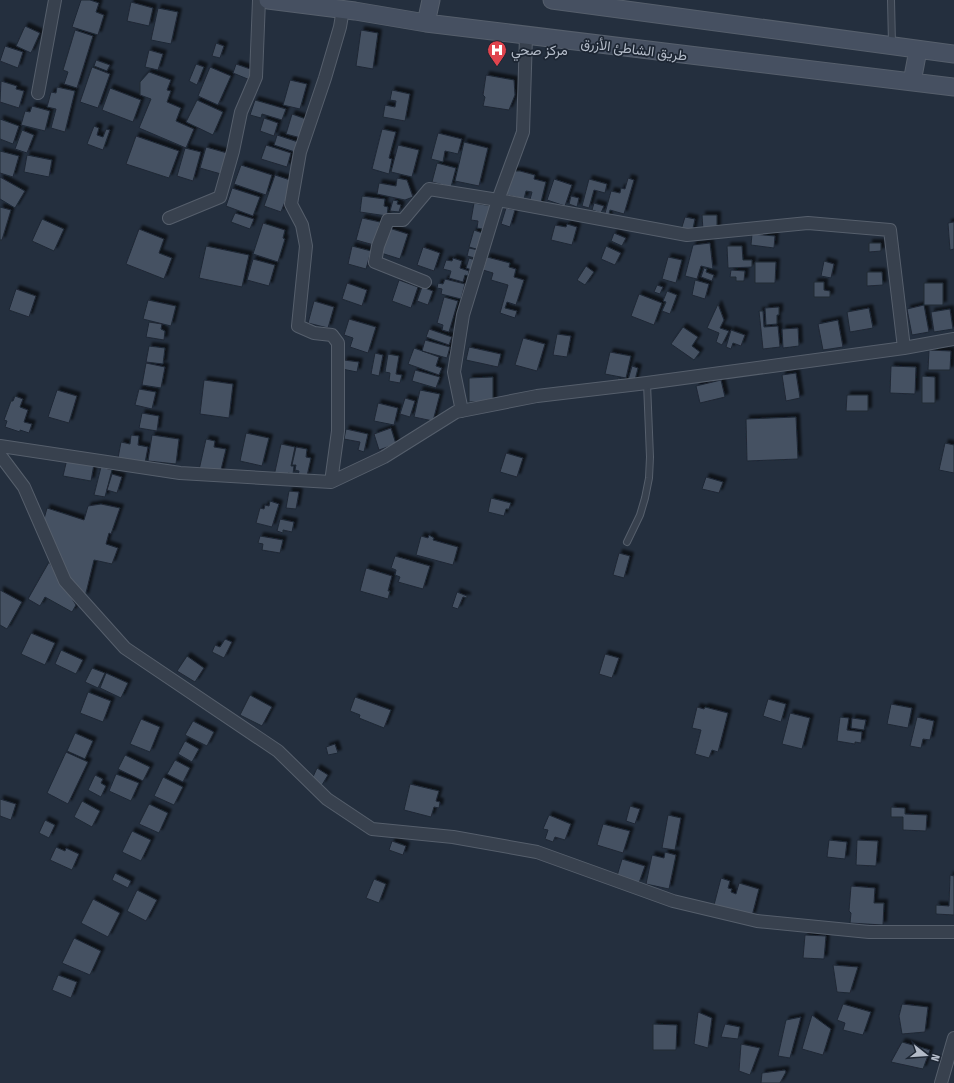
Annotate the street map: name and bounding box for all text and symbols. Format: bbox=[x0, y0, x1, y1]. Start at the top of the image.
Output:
street label: طريق الشاطئ الأزرق bbox=[580, 35, 688, 64]
hospital icon: مركز صحي bbox=[486, 39, 508, 67]
place label: مركز صحي bbox=[511, 42, 568, 62]
north arrow bbox=[906, 1035, 946, 1075]
text: N bbox=[928, 1053, 942, 1063]

